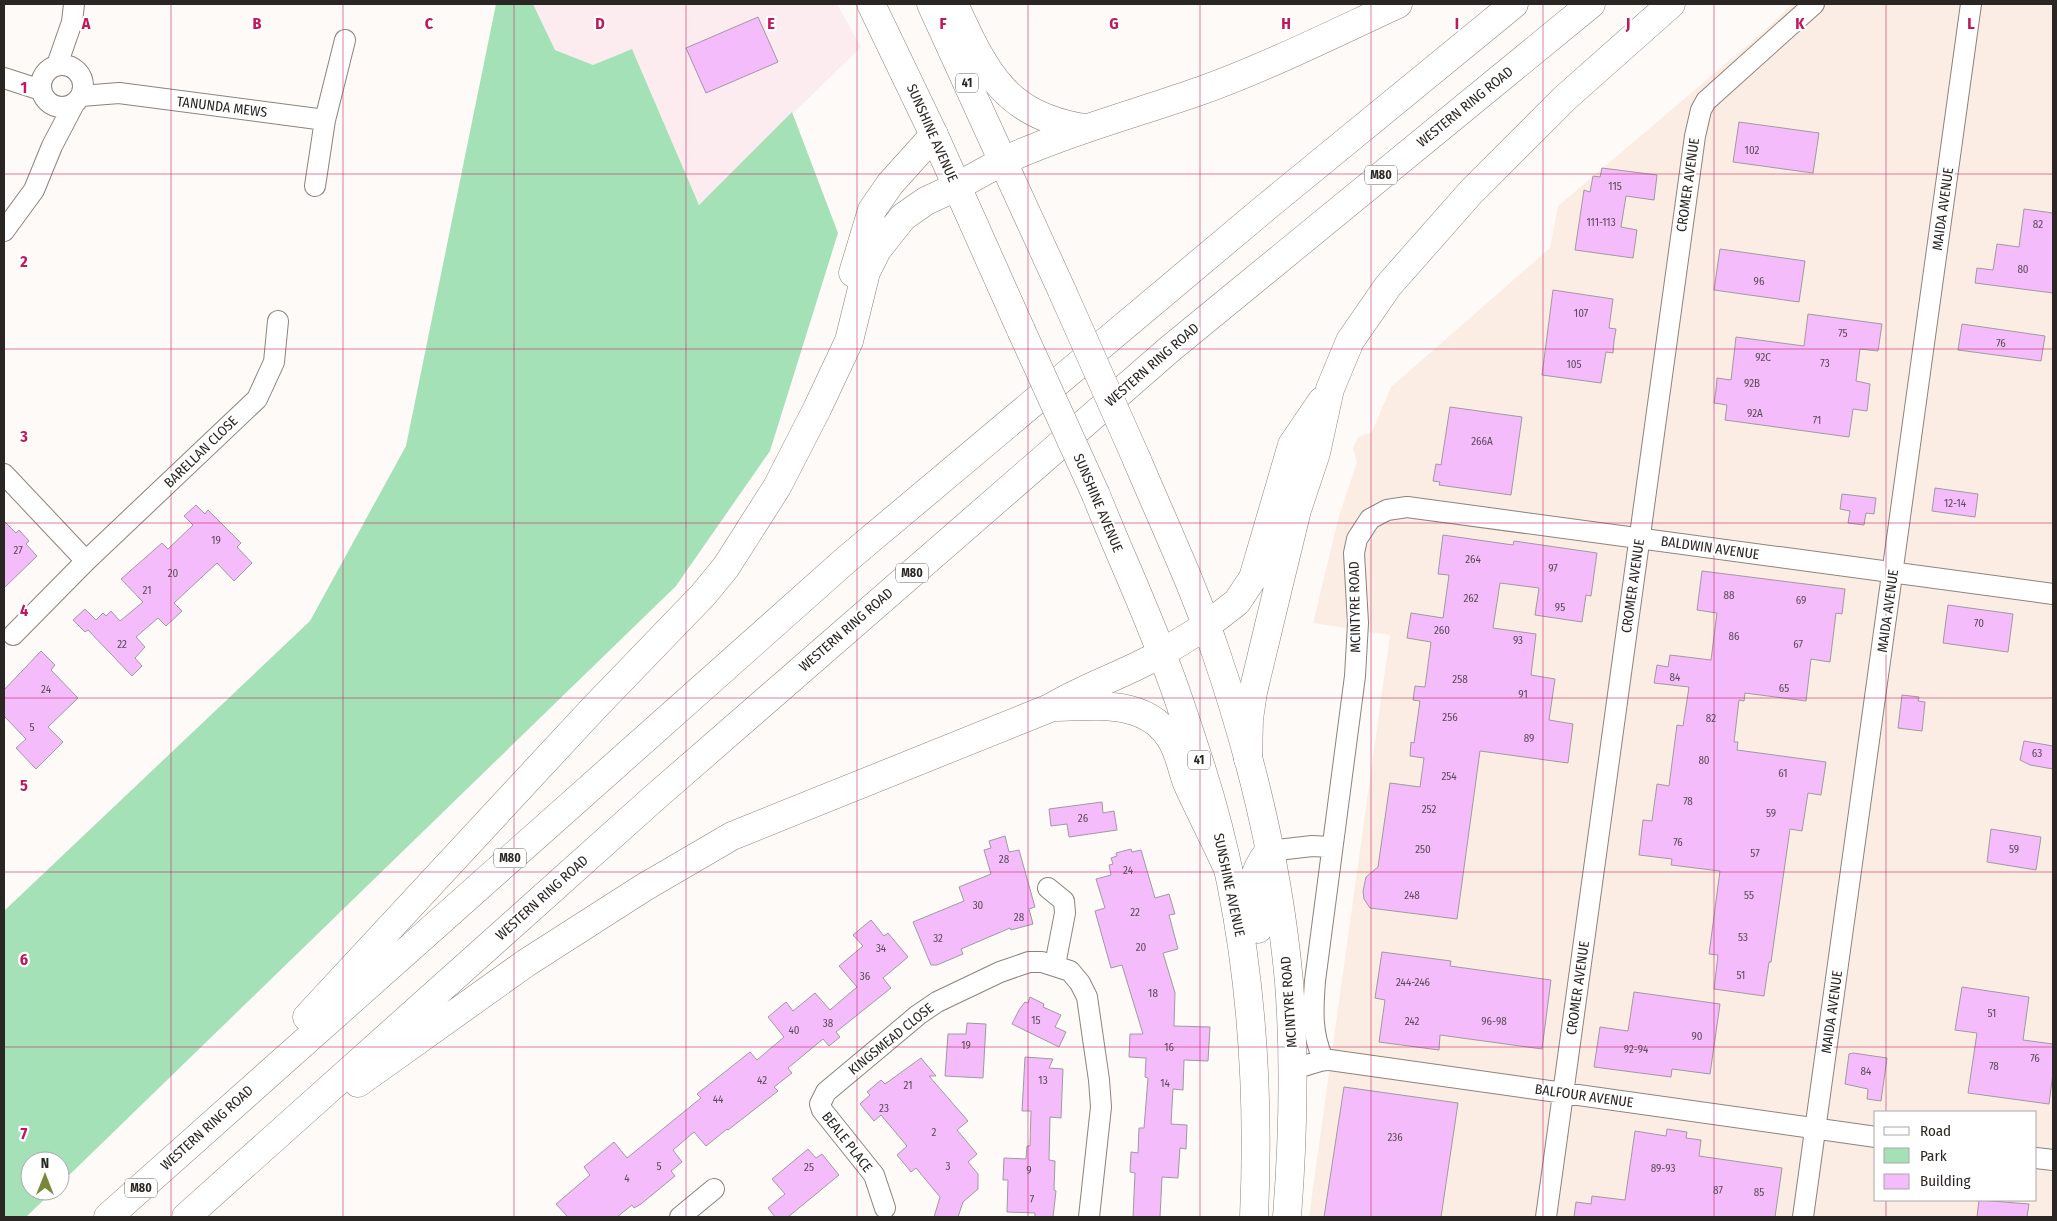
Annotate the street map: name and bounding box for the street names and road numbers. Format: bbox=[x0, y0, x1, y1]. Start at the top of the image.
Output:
street label: WESTERN RING ROAD bbox=[1413, 63, 1517, 151]
road number: 41 bbox=[956, 74, 978, 92]
street label: SUNSHINE AVENUE bbox=[903, 81, 961, 185]
street label: TANUNDA MEWS bbox=[176, 93, 268, 121]
street label: CROMER AVENUE bbox=[1673, 136, 1703, 233]
road number: M80 bbox=[1365, 166, 1397, 184]
street label: MAIDA AVENUE bbox=[1929, 166, 1957, 252]
street label: WESTERN RING ROAD bbox=[1102, 320, 1202, 410]
street label: BARELLAN CLOSE bbox=[161, 412, 242, 491]
street label: SUNSHINE AVENUE bbox=[1070, 451, 1127, 555]
street label: BALDWIN AVENUE bbox=[1660, 533, 1761, 563]
street label: CROMER AVENUE bbox=[1618, 537, 1648, 634]
street label: MCINTYRE ROAD bbox=[1346, 561, 1364, 653]
road number: M80 bbox=[896, 564, 928, 582]
street label: MAIDA AVENUE bbox=[1874, 568, 1902, 654]
street label: WESTERN RING ROAD bbox=[796, 585, 896, 675]
road number: 41 bbox=[1188, 750, 1210, 770]
street label: SUNSHINE AVENUE bbox=[1210, 832, 1248, 939]
road number: M80 bbox=[494, 848, 526, 868]
street label: WESTERN RING ROAD bbox=[492, 852, 592, 944]
street label: CROMER AVENUE bbox=[1563, 939, 1593, 1036]
street label: MCINTYRE ROAD bbox=[1277, 956, 1301, 1048]
street label: MAIDA AVENUE bbox=[1818, 969, 1846, 1055]
street label: KINGSMEAD CLOSE bbox=[845, 999, 937, 1079]
street label: BALFOUR AVENUE bbox=[1534, 1081, 1635, 1111]
street label: WESTERN RING ROAD bbox=[157, 1082, 257, 1174]
street label: BEALE PLACE bbox=[818, 1108, 876, 1176]
road number: M80 bbox=[125, 1178, 157, 1198]

